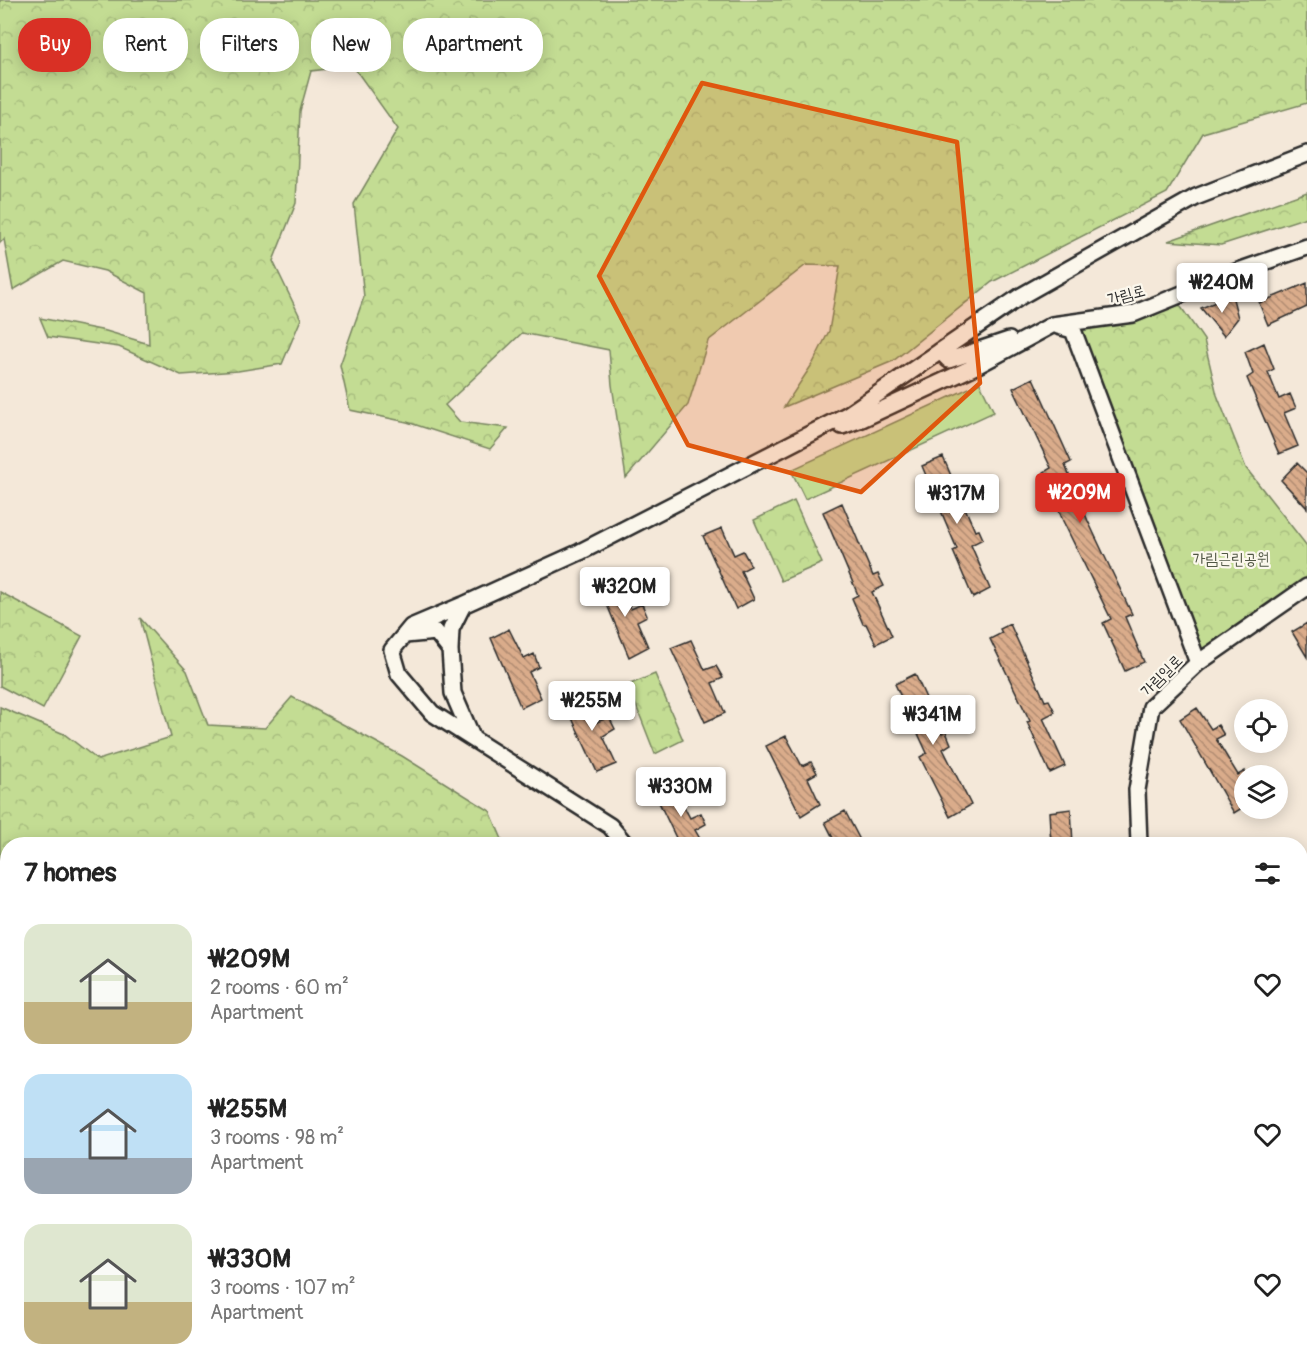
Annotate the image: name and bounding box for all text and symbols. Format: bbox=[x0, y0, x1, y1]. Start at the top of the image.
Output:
chip: Buy bbox=[18, 18, 91, 72]
chip: Rent bbox=[103, 18, 188, 72]
chip: Filters bbox=[200, 18, 299, 72]
chip: New bbox=[311, 18, 391, 72]
chip: Apartment bbox=[403, 18, 543, 72]
pin: ₩240M bbox=[1180, 263, 1264, 314]
text: ₩240M bbox=[1191, 270, 1253, 295]
street label: 가림로 bbox=[1105, 280, 1148, 310]
pin: ₩209M bbox=[1038, 473, 1122, 524]
pin: ₩317M bbox=[915, 474, 999, 525]
text: ₩209M bbox=[1049, 480, 1111, 505]
text: ₩317M bbox=[929, 481, 985, 506]
park label: 가림근린공원 bbox=[1192, 549, 1270, 569]
pin: ₩320M bbox=[583, 567, 667, 618]
text: ₩320M bbox=[594, 574, 656, 599]
street label: 가림일로 bbox=[1136, 650, 1187, 701]
pin: ₩255M bbox=[550, 681, 634, 732]
text: ₩255M bbox=[562, 688, 622, 713]
pin: ₩341M bbox=[891, 695, 975, 746]
map controls bbox=[1234, 699, 1288, 819]
button: locate bbox=[1234, 699, 1288, 753]
text: ₩341M bbox=[905, 702, 961, 727]
button: layers bbox=[1234, 765, 1288, 819]
pin: ₩330M bbox=[639, 767, 723, 818]
text: ₩330M bbox=[650, 774, 712, 799]
text: 7 homes bbox=[24, 857, 116, 889]
icon: filters bbox=[1251, 857, 1284, 890]
text: ₩209M bbox=[210, 943, 290, 975]
icon: home bbox=[72, 948, 144, 1020]
icon: heart bbox=[1251, 968, 1284, 1001]
text: 2 rooms · 60 m² bbox=[210, 975, 349, 1000]
text: Apartment bbox=[210, 1000, 303, 1025]
text: ₩255M bbox=[210, 1093, 287, 1125]
icon: home bbox=[72, 1098, 144, 1170]
icon: heart bbox=[1251, 1118, 1284, 1151]
text: 3 rooms · 98 m² bbox=[210, 1125, 344, 1150]
text: Apartment bbox=[210, 1150, 303, 1175]
text: ₩330M bbox=[210, 1243, 291, 1275]
icon: home bbox=[72, 1248, 144, 1320]
icon: heart bbox=[1251, 1268, 1284, 1301]
text: 3 rooms · 107 m² bbox=[210, 1275, 356, 1300]
text: Apartment bbox=[210, 1300, 303, 1325]

